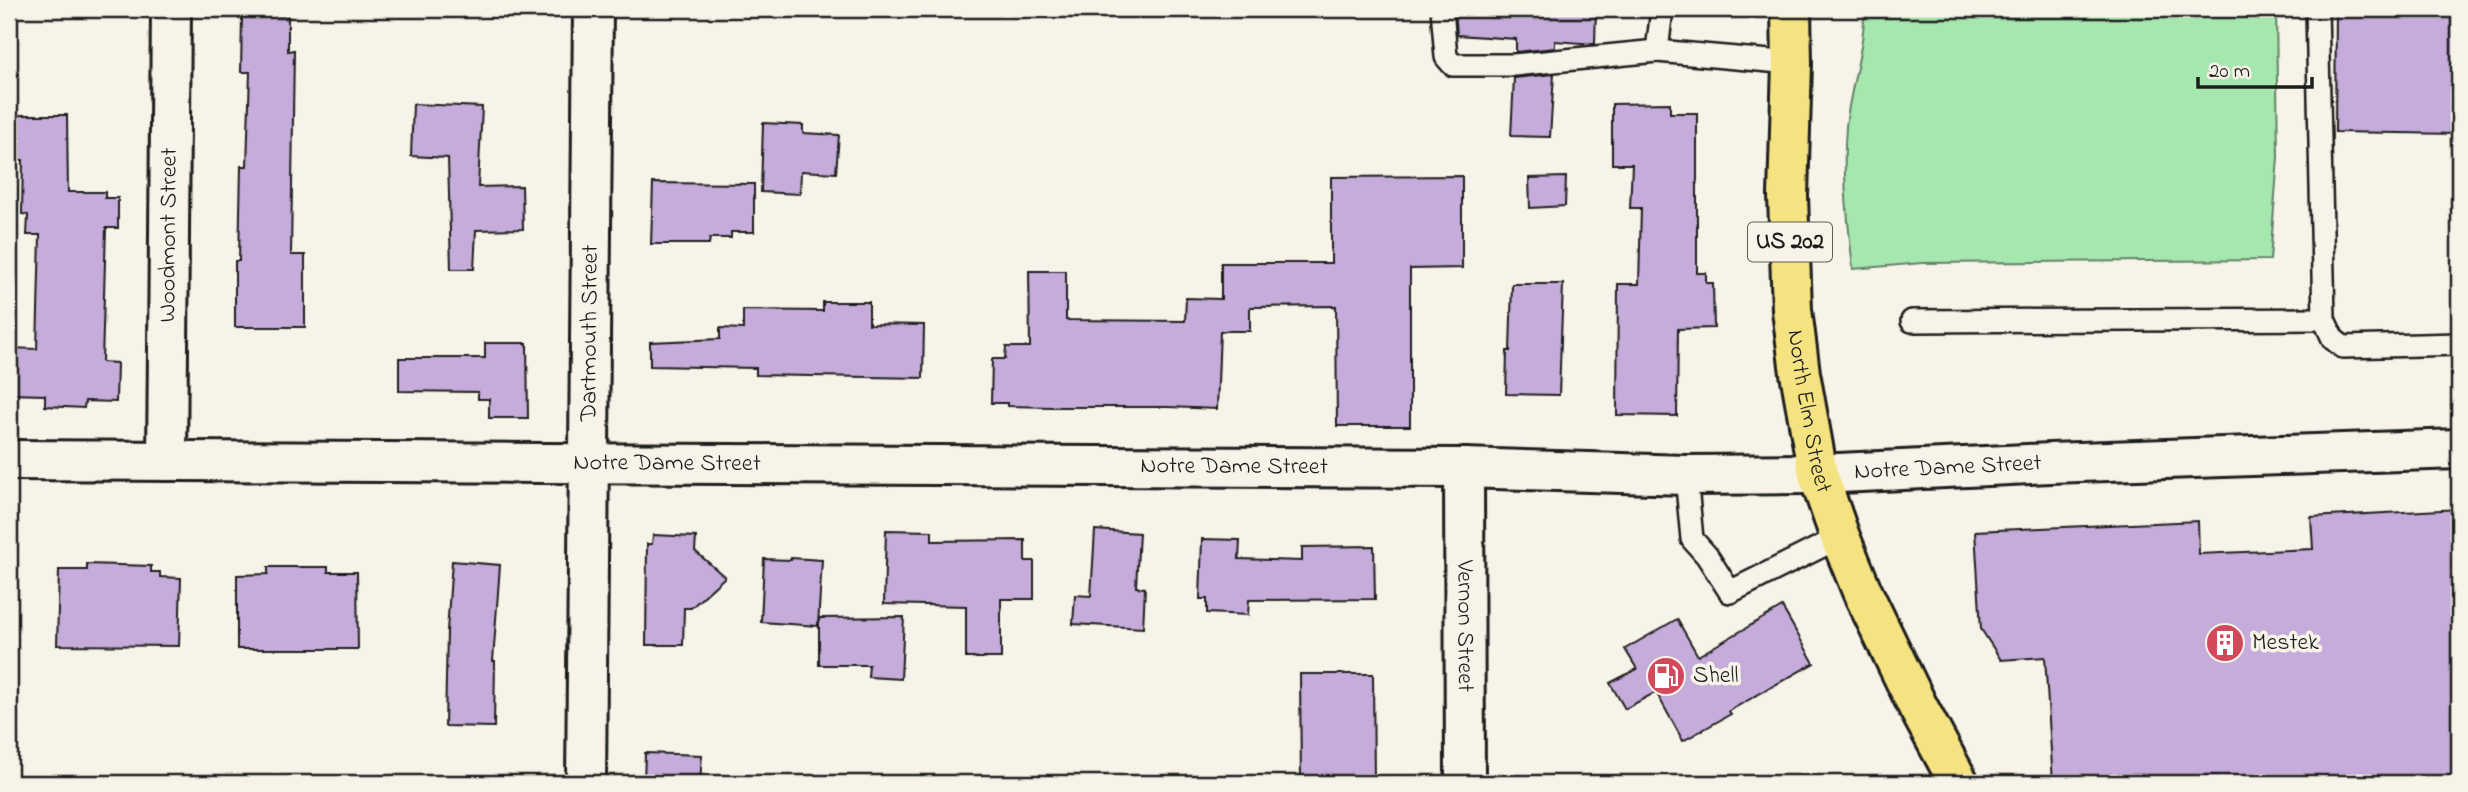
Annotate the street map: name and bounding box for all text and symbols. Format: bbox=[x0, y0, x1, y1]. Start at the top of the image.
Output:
scale bar bbox=[2198, 46, 2312, 90]
text: 20 m bbox=[2209, 57, 2250, 87]
street label: Woodmont Street bbox=[151, 148, 187, 322]
road number: US 202 bbox=[1748, 222, 1832, 262]
street label: Dartmouth Street bbox=[572, 244, 608, 423]
street label: North Elm Street bbox=[1777, 328, 1841, 498]
street label: Notre Dame Street bbox=[573, 446, 761, 482]
street label: Notre Dame Street bbox=[1853, 446, 2042, 490]
street label: Notre Dame Street bbox=[1140, 449, 1328, 485]
street label: Vernon Street bbox=[1447, 559, 1482, 692]
building icon: Mestek bbox=[2204, 622, 2246, 664]
place label: Mestek bbox=[2252, 626, 2319, 661]
fuel station icon: Shell bbox=[1645, 655, 1687, 697]
place label: Shell bbox=[1693, 659, 1739, 694]

